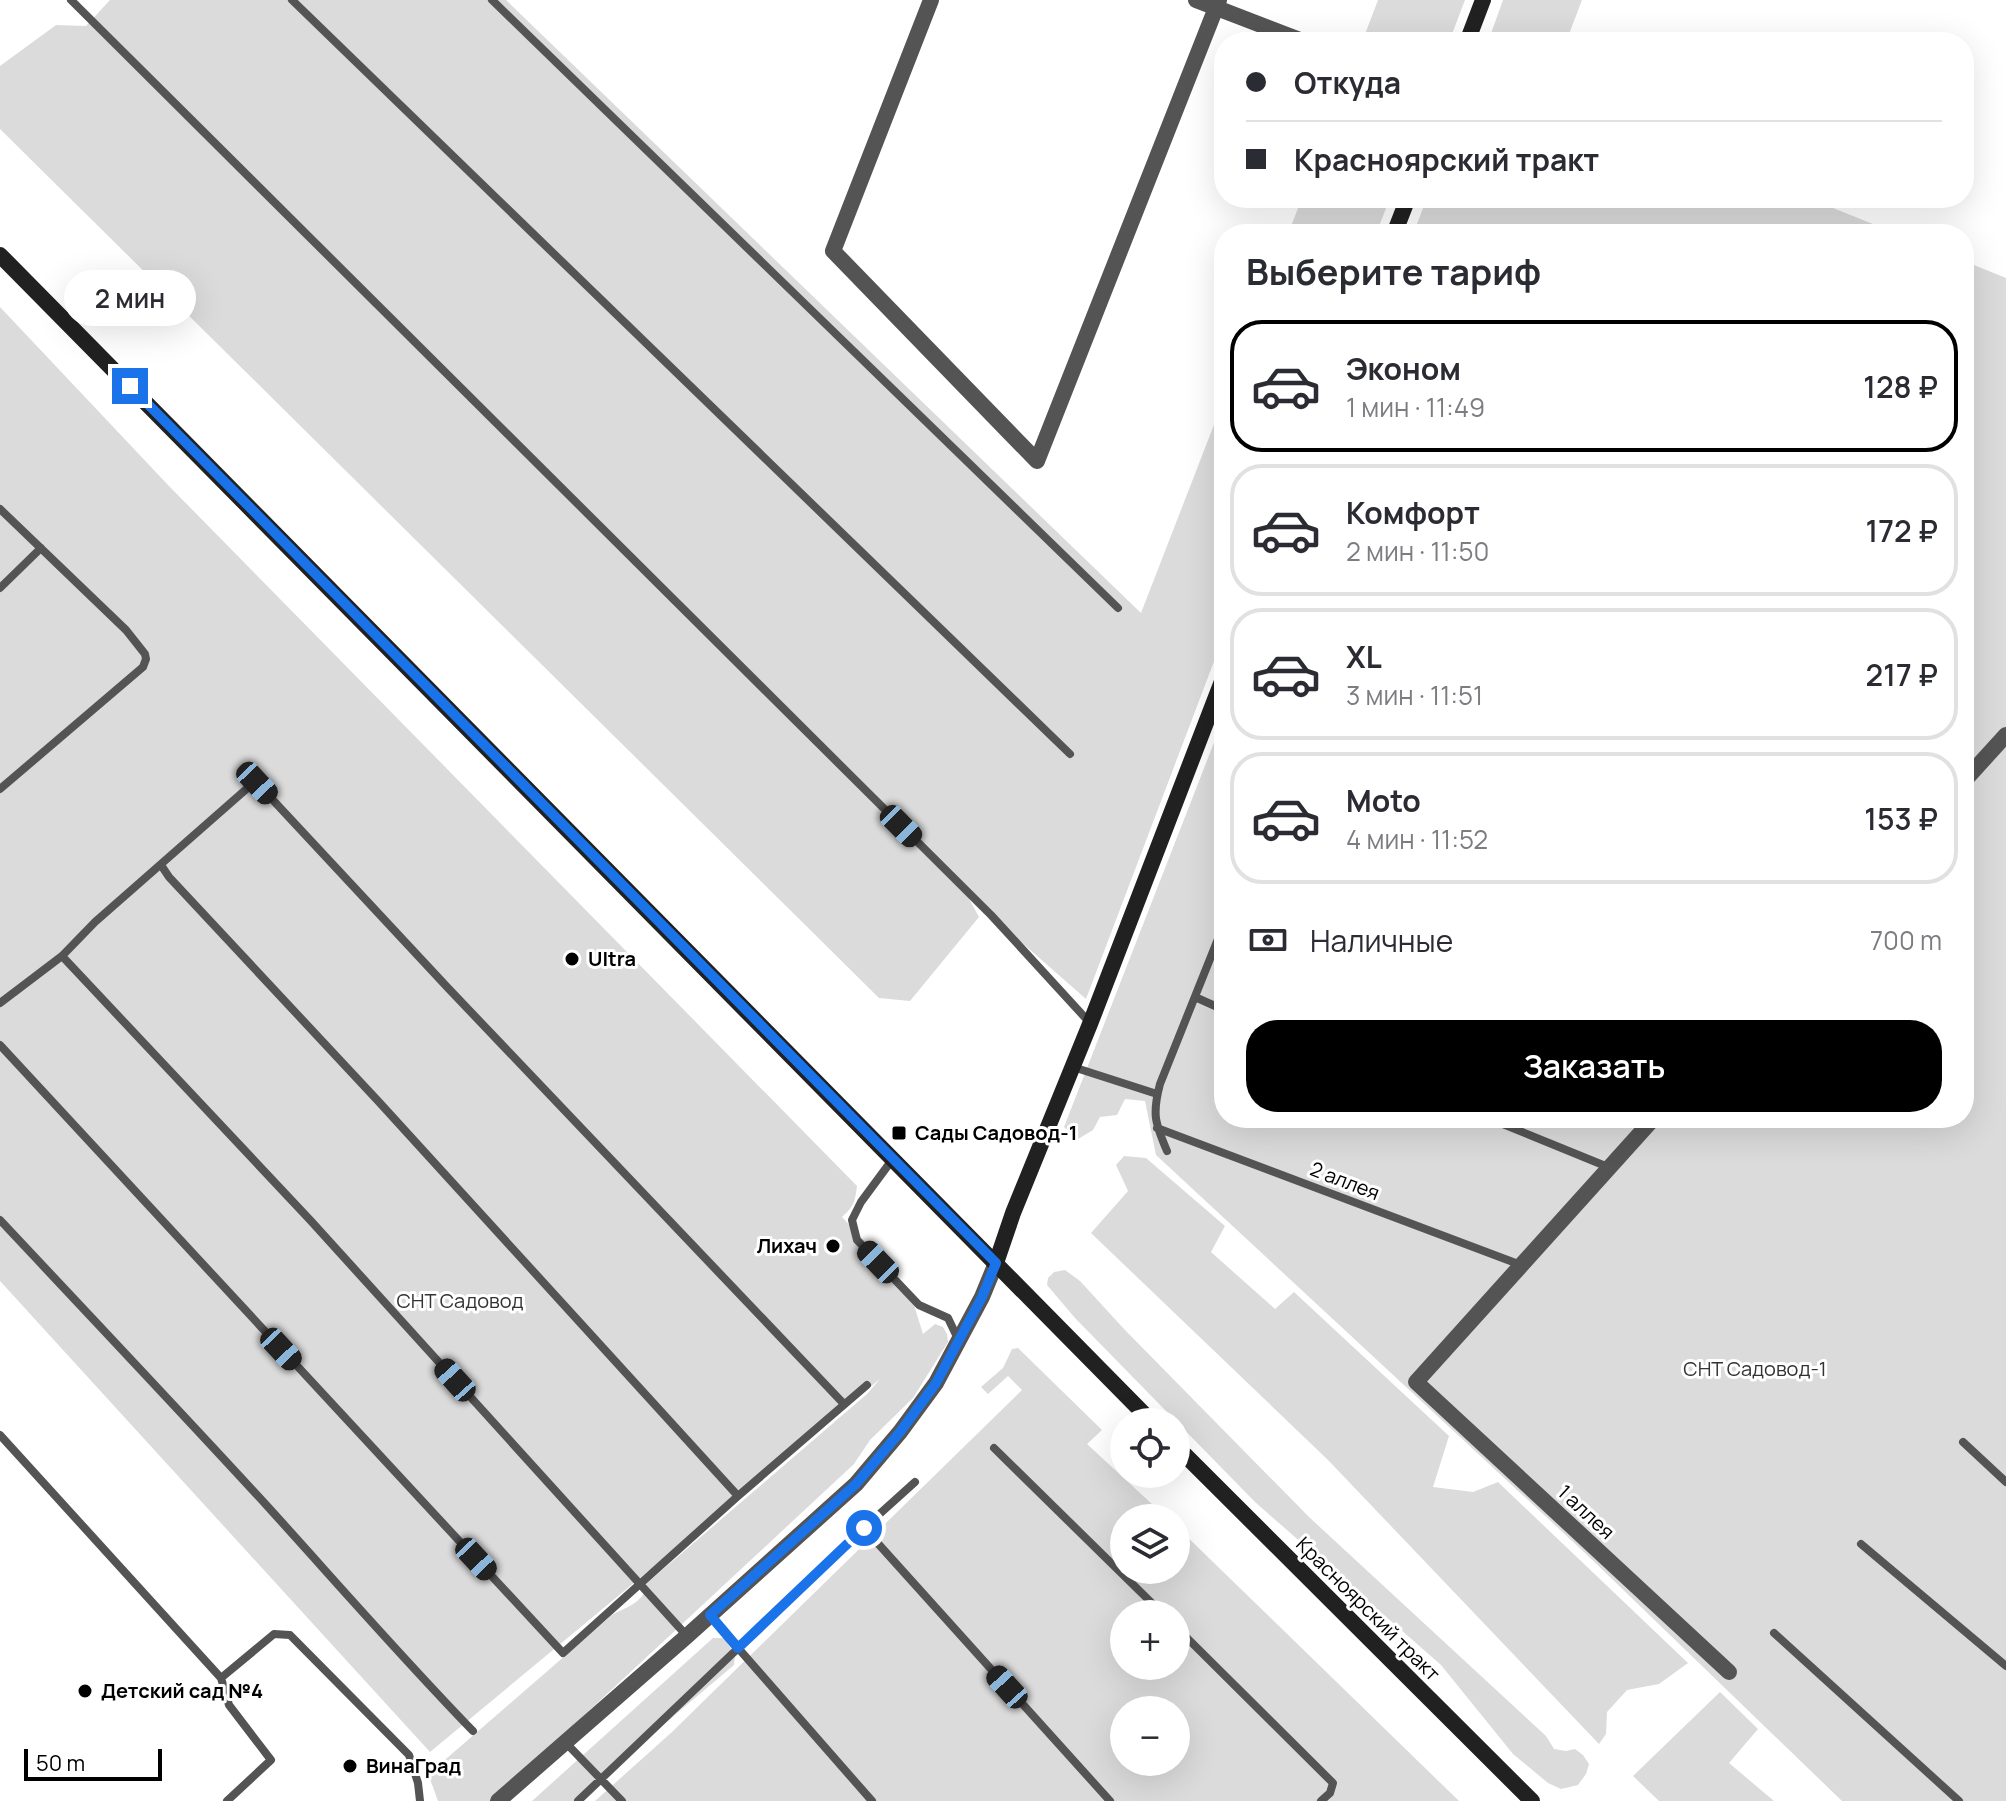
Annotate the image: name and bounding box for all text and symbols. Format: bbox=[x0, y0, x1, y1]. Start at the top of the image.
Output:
text: Откуда bbox=[1294, 62, 1401, 103]
text: Красноярский тракт bbox=[1294, 139, 1599, 180]
text: Выберите тариф bbox=[1246, 247, 1541, 296]
callout: 2 мин bbox=[64, 270, 196, 326]
text: 2 мин bbox=[95, 280, 165, 316]
text: Эконом bbox=[1346, 348, 1461, 389]
icon: car bbox=[1250, 350, 1322, 422]
text: 128 ₽ bbox=[1863, 366, 1938, 407]
route end bbox=[112, 368, 148, 404]
text: 1 мин · 11:49 bbox=[1346, 389, 1485, 425]
text: Комфорт bbox=[1346, 492, 1480, 533]
icon: car bbox=[1250, 494, 1322, 566]
text: 172 ₽ bbox=[1866, 510, 1938, 551]
text: 2 мин · 11:50 bbox=[1346, 533, 1489, 569]
text: XL bbox=[1346, 636, 1382, 677]
icon: car bbox=[1250, 638, 1322, 710]
text: 217 ₽ bbox=[1866, 654, 1938, 695]
text: 3 мин · 11:51 bbox=[1346, 677, 1483, 713]
car bbox=[232, 757, 282, 809]
text: Moto bbox=[1346, 780, 1421, 821]
icon: car bbox=[1250, 782, 1322, 854]
text: 153 ₽ bbox=[1864, 798, 1938, 839]
car bbox=[876, 801, 926, 851]
text: 4 мин · 11:52 bbox=[1346, 821, 1488, 857]
icon: cash bbox=[1246, 918, 1290, 962]
text: Наличные bbox=[1310, 920, 1453, 961]
text: 700 m bbox=[1870, 922, 1942, 958]
place label: Ultra bbox=[588, 945, 636, 972]
marker: Ultra bbox=[563, 950, 581, 968]
button: Заказать bbox=[1246, 1020, 1942, 1112]
place label: Сады Садовод-1 bbox=[915, 1119, 1077, 1146]
marker: Сады Садовод-1 bbox=[890, 1124, 908, 1142]
street label: 2 аллея bbox=[1307, 1155, 1384, 1206]
place label: Лихач bbox=[757, 1232, 817, 1259]
car bbox=[853, 1236, 903, 1288]
marker: Лихач bbox=[824, 1237, 842, 1255]
park label: СНТ Садовод bbox=[396, 1287, 524, 1314]
car bbox=[256, 1323, 306, 1375]
car bbox=[430, 1354, 480, 1406]
park label: СНТ Садовод-1 bbox=[1683, 1355, 1827, 1382]
map controls bbox=[1110, 1408, 1190, 1776]
button: locate bbox=[1110, 1408, 1190, 1488]
street label: 1 аллея bbox=[1552, 1478, 1621, 1545]
button: layers bbox=[1110, 1504, 1190, 1584]
route start bbox=[846, 1510, 882, 1546]
street label: Красноярский тракт bbox=[1290, 1531, 1446, 1687]
car bbox=[451, 1533, 501, 1585]
button: + bbox=[1110, 1600, 1190, 1680]
car bbox=[982, 1661, 1032, 1713]
place label: Детский сад №4 bbox=[101, 1677, 263, 1704]
marker: Детский сад №4 bbox=[76, 1682, 94, 1700]
button: − bbox=[1110, 1696, 1190, 1776]
scale bar bbox=[24, 1745, 162, 1781]
text: 50 m bbox=[36, 1748, 85, 1778]
place label: ВинаГрад bbox=[366, 1752, 461, 1779]
marker: ВинаГрад bbox=[341, 1757, 359, 1775]

